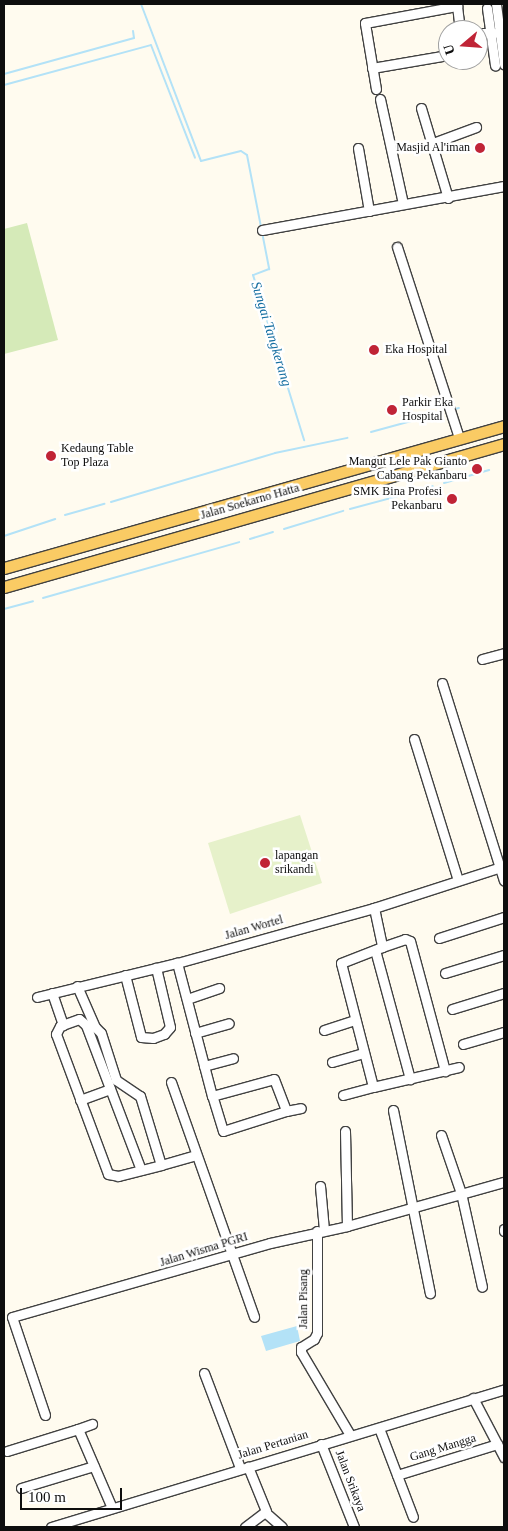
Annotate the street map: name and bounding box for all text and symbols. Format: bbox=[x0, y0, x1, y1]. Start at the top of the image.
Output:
north arrow bbox=[438, 20, 488, 70]
text: U bbox=[441, 42, 458, 57]
place label: Masjid Al'iman bbox=[396, 141, 470, 155]
marker: Masjid Al'iman bbox=[474, 142, 486, 154]
water label: Sungai Tangkerang bbox=[247, 280, 295, 388]
marker: Eka Hospital bbox=[367, 343, 381, 357]
place label: Eka Hospital bbox=[385, 343, 447, 357]
place label: Parkir Eka Hospital bbox=[402, 396, 453, 424]
marker: Parkir Eka Hospital bbox=[386, 404, 398, 416]
place label: Kedaung Table Top Plaza bbox=[61, 442, 134, 470]
marker: Kedaung Table Top Plaza bbox=[45, 450, 57, 462]
place label: Mangut Lele Pak Gianto Cabang Pekanbaru bbox=[349, 455, 467, 483]
marker: Mangut Lele Pak Gianto Cabang Pekanbaru bbox=[471, 463, 483, 475]
street label: Jalan Soekarno Hatta bbox=[199, 481, 301, 523]
place label: SMK Bina Profesi Pekanbaru bbox=[353, 485, 442, 513]
marker: SMK Bina Profesi Pekanbaru bbox=[446, 493, 458, 505]
place label: lapangan srikandi bbox=[275, 849, 318, 877]
marker: lapangan srikandi bbox=[259, 857, 271, 869]
street label: Jalan Wortel bbox=[223, 913, 285, 943]
street label: Jalan Wisma PGRI bbox=[158, 1230, 250, 1270]
street label: Jalan Pisang bbox=[297, 1269, 311, 1329]
street label: Jalan Pertanian bbox=[236, 1427, 310, 1463]
street label: Gang Mangga bbox=[408, 1431, 478, 1465]
street label: Jalan Srikaya bbox=[332, 1448, 368, 1514]
scale bar bbox=[22, 1478, 125, 1510]
text: 100 m bbox=[28, 1489, 66, 1505]

